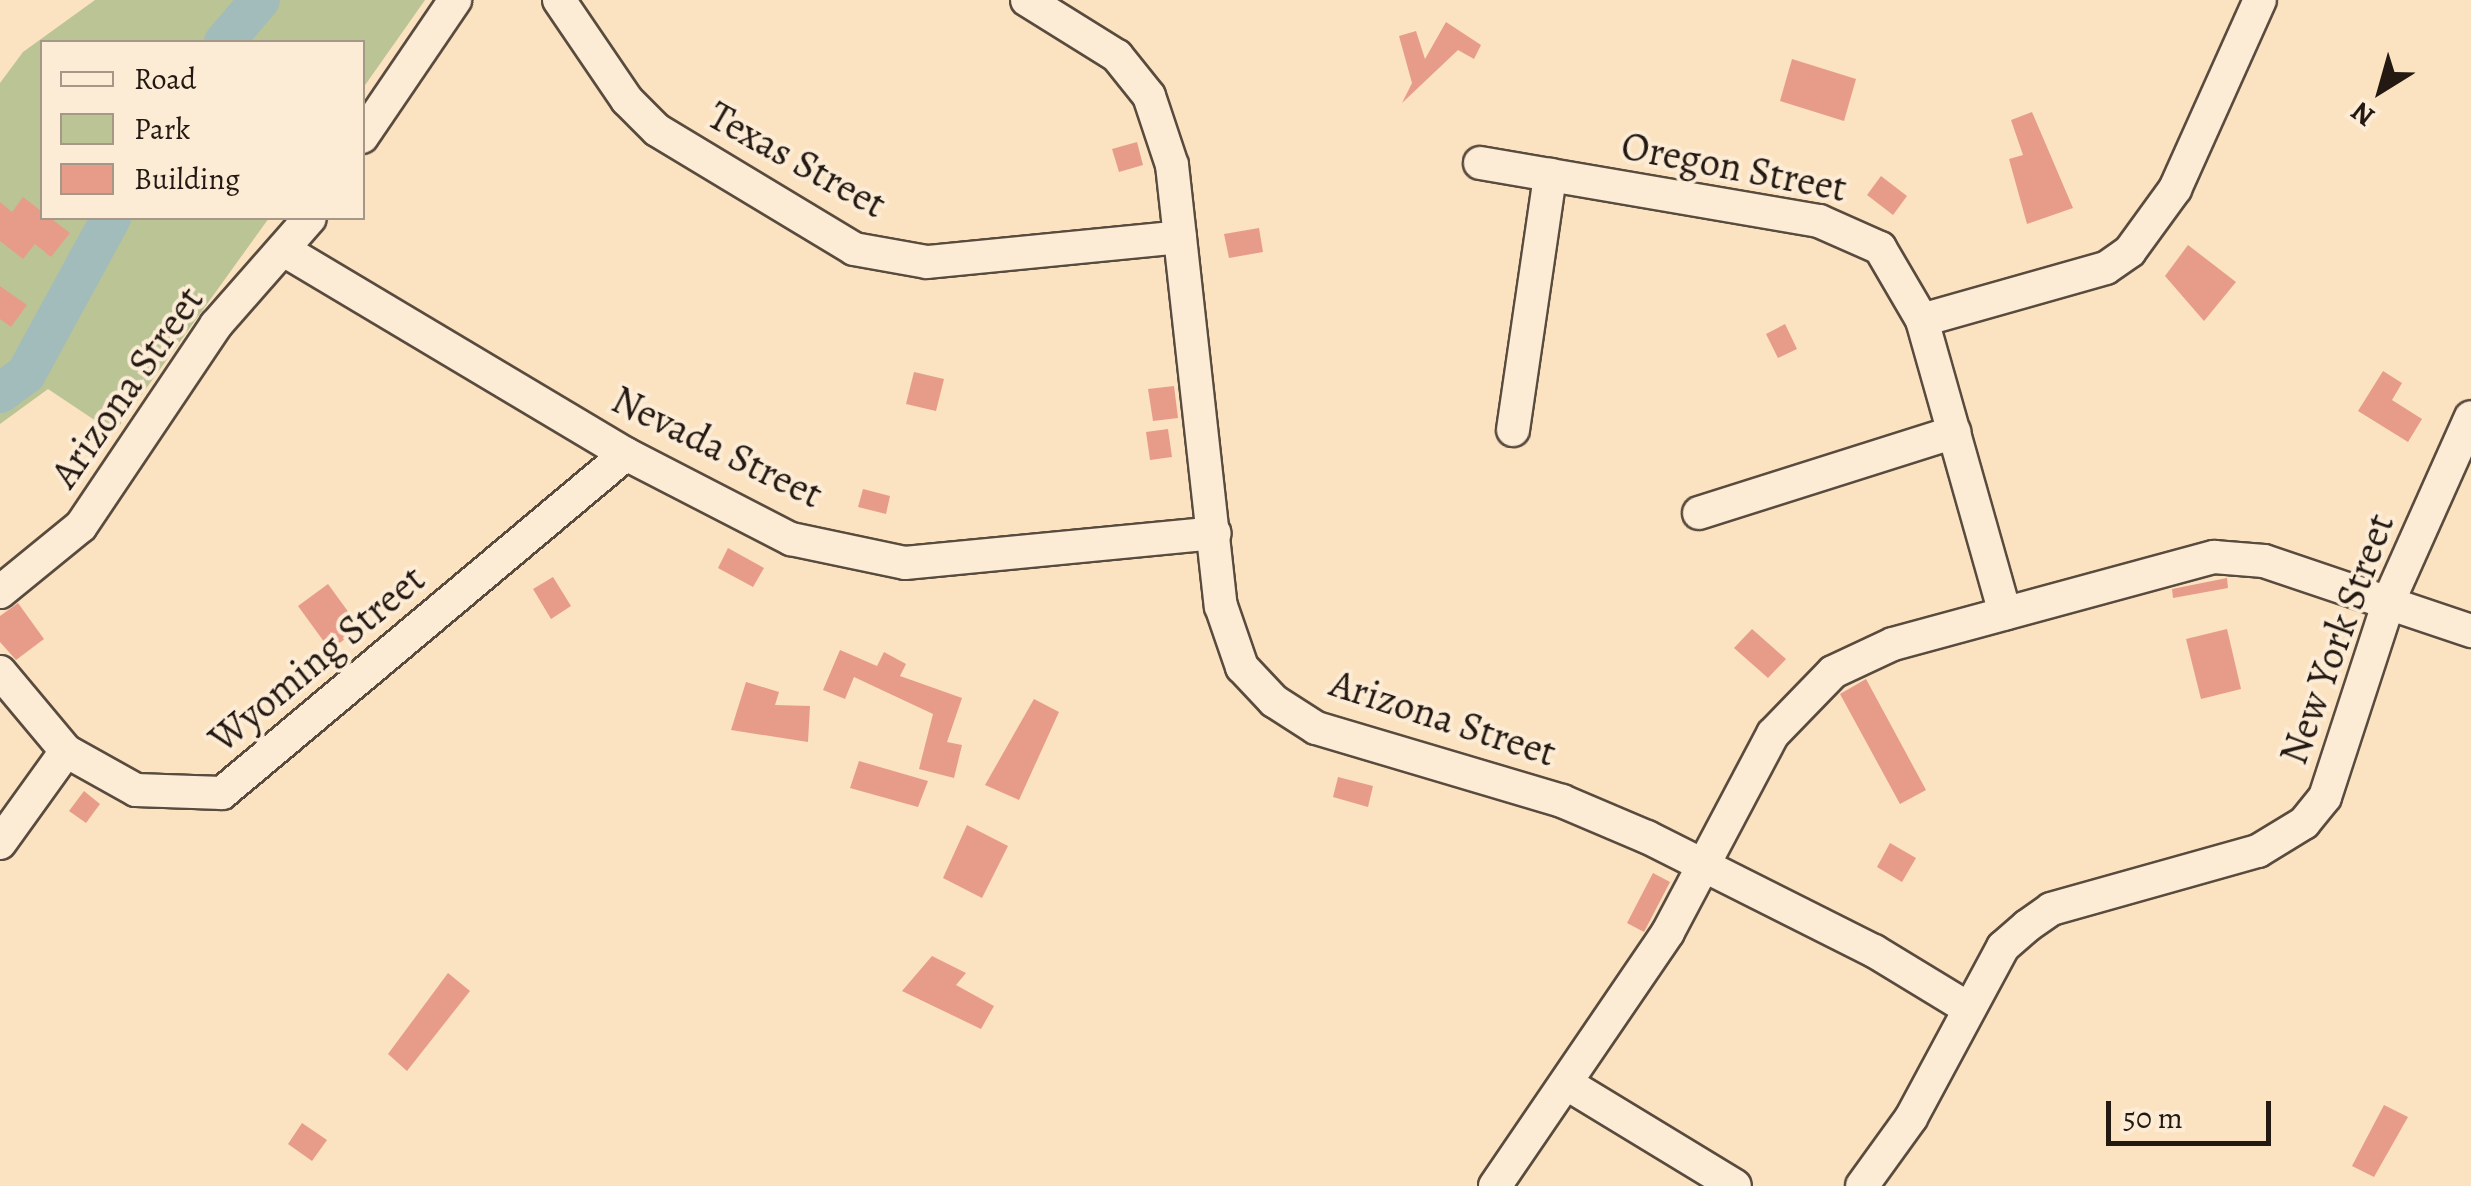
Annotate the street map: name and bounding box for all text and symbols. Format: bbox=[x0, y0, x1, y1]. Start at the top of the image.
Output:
legend bbox=[40, 40, 365, 220]
north arrow bbox=[2331, 40, 2431, 140]
text: Road bbox=[134, 59, 196, 99]
street label: Texas Street bbox=[700, 92, 894, 228]
text: N bbox=[2343, 93, 2383, 135]
text: Park bbox=[134, 109, 190, 149]
street label: Oregon Street bbox=[1617, 122, 1851, 212]
text: Building bbox=[134, 159, 240, 199]
street label: Arizona Street bbox=[40, 277, 214, 497]
street label: Nevada Street bbox=[604, 375, 830, 519]
street label: New York Street bbox=[2269, 507, 2405, 771]
street label: Wyoming Street bbox=[200, 555, 434, 763]
street label: Arizona Street bbox=[1324, 659, 1562, 777]
scale bar bbox=[2111, 1081, 2276, 1143]
text: 50 m bbox=[2123, 1098, 2183, 1138]

